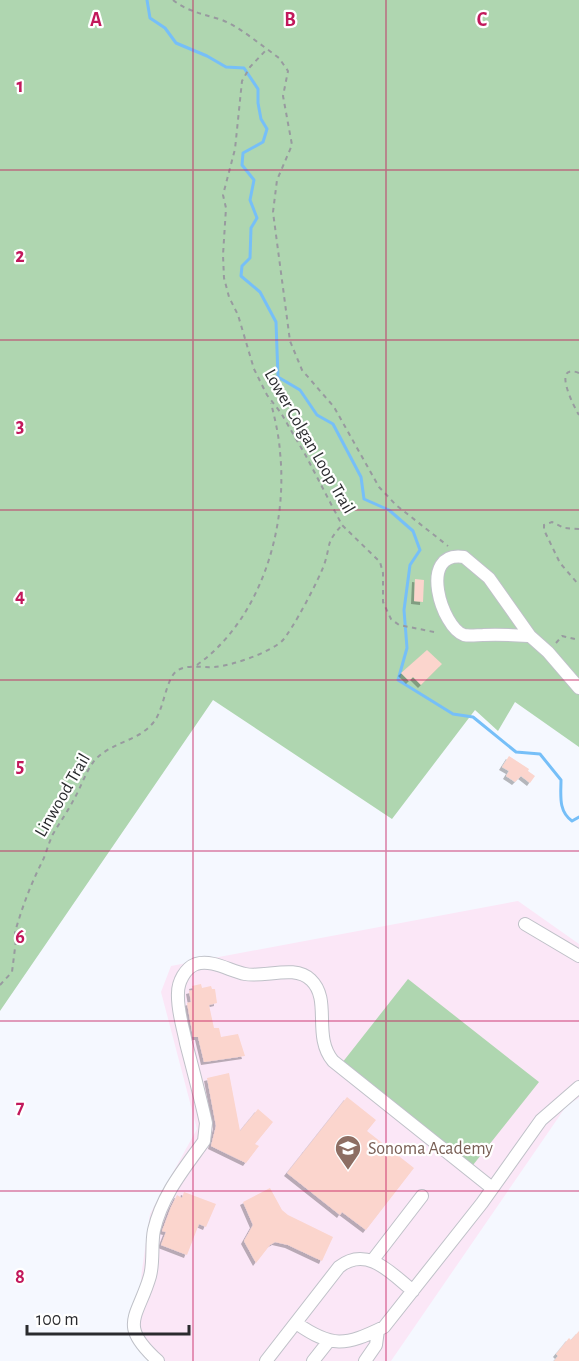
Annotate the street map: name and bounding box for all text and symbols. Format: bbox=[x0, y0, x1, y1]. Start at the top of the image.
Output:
text: A bbox=[90, 10, 102, 30]
text: B bbox=[284, 10, 296, 30]
text: C bbox=[477, 10, 488, 30]
text: 1 bbox=[16, 76, 24, 96]
text: 2 bbox=[15, 246, 25, 266]
street label: Lower Colgan Loop Trail bbox=[260, 366, 358, 517]
text: 3 bbox=[16, 416, 24, 436]
text: 4 bbox=[15, 586, 25, 606]
street label: Linwood Trail bbox=[32, 751, 94, 840]
text: 5 bbox=[16, 756, 24, 776]
text: 6 bbox=[15, 927, 25, 947]
text: 7 bbox=[16, 1097, 25, 1117]
school or university icon: Sonoma Academy bbox=[333, 1133, 363, 1171]
place label: Sonoma Academy bbox=[368, 1140, 493, 1158]
text: 8 bbox=[15, 1267, 25, 1287]
scale bar bbox=[27, 1298, 189, 1336]
text: 100 m bbox=[36, 1311, 79, 1329]

